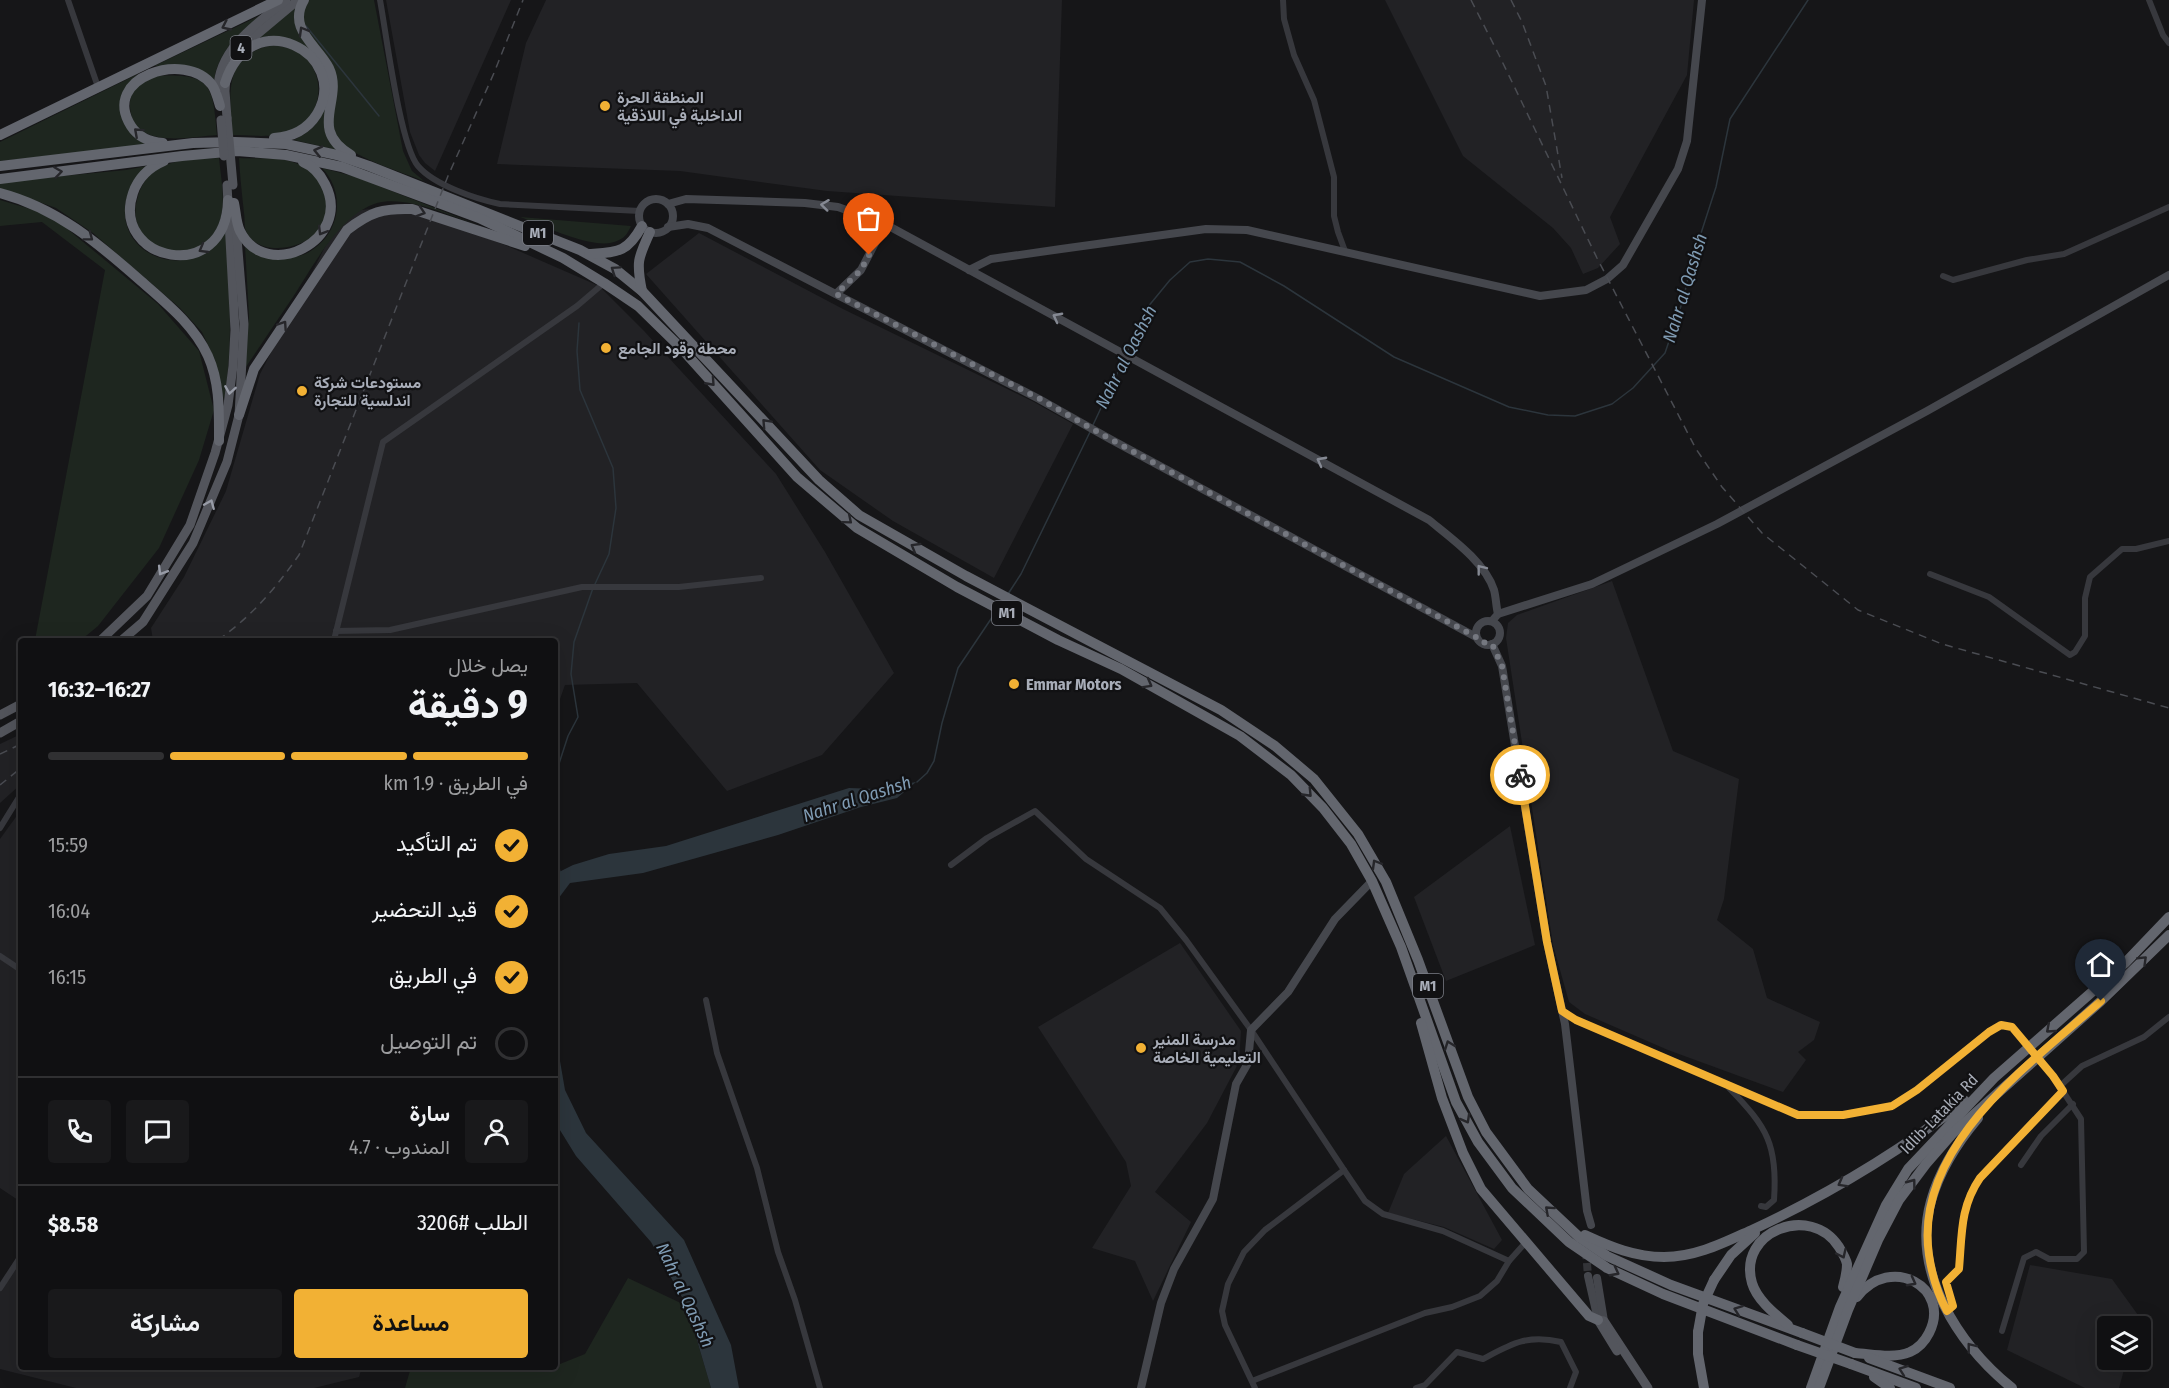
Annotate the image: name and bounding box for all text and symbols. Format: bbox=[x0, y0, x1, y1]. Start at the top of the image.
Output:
one-way arrow bbox=[222, 19, 233, 31]
one-way arrow bbox=[299, 27, 310, 37]
road number: 4 bbox=[230, 36, 252, 60]
place label: المنطقة الحرة الداخلية في اللاذقية bbox=[617, 88, 742, 129]
marker: المنطقة الحرة الداخلية في اللاذقية bbox=[598, 99, 612, 113]
one-way arrow bbox=[135, 128, 145, 139]
one-way arrow bbox=[313, 145, 323, 158]
one-way arrow bbox=[54, 167, 63, 179]
pin bbox=[843, 193, 894, 255]
one-way arrow bbox=[821, 199, 830, 212]
icon: bag bbox=[852, 202, 885, 235]
one-way arrow bbox=[415, 205, 426, 217]
road number: M1 bbox=[523, 221, 553, 245]
one-way arrow bbox=[317, 225, 329, 235]
one-way arrow bbox=[83, 230, 94, 241]
water label: Nahr al Qashsh bbox=[1658, 231, 1712, 345]
one-way arrow bbox=[199, 242, 209, 253]
one-way arrow bbox=[611, 266, 622, 277]
water label: Nahr al Qashsh bbox=[1091, 302, 1161, 412]
one-way arrow bbox=[1052, 313, 1063, 324]
one-way arrow bbox=[276, 321, 287, 332]
place label: محطة وقود الجامع bbox=[618, 339, 737, 360]
marker: محطة وقود الجامع bbox=[599, 341, 613, 355]
place label: مستودعات شركة اندلسية للتجارة bbox=[314, 373, 421, 411]
one-way arrow bbox=[704, 375, 715, 386]
marker: مستودعات شركة اندلسية للتجارة bbox=[295, 384, 309, 398]
one-way arrow bbox=[224, 385, 236, 395]
one-way arrow bbox=[763, 420, 774, 431]
one-way arrow bbox=[1317, 457, 1327, 468]
one-way arrow bbox=[202, 499, 214, 510]
one-way arrow bbox=[841, 513, 852, 524]
one-way arrow bbox=[911, 543, 921, 554]
one-way arrow bbox=[157, 565, 169, 575]
one-way arrow bbox=[1477, 565, 1488, 576]
road number: M1 bbox=[992, 601, 1022, 625]
text: يصل خلال bbox=[448, 653, 528, 677]
place label: Emmar Motors bbox=[1026, 675, 1122, 694]
text: 16:27–16:32 bbox=[48, 676, 150, 703]
marker: Emmar Motors bbox=[1007, 677, 1021, 691]
one-way arrow bbox=[1142, 677, 1152, 688]
text: 9 دقيقة bbox=[408, 682, 528, 728]
courier bbox=[1490, 745, 1550, 805]
icon: bike bbox=[1504, 759, 1537, 792]
text: في الطريق · 1.9 km bbox=[384, 771, 528, 795]
water label: Nahr al Qashsh bbox=[800, 771, 914, 827]
one-way arrow bbox=[1301, 786, 1312, 797]
icon: check bbox=[495, 829, 528, 862]
text: تم التأكيد bbox=[396, 830, 477, 857]
text: 15:59 bbox=[48, 833, 88, 857]
one-way arrow bbox=[1372, 860, 1383, 871]
icon: check bbox=[495, 895, 528, 928]
text: قيد التحضير bbox=[372, 896, 477, 923]
text: 16:04 bbox=[48, 899, 90, 923]
pin bbox=[2075, 939, 2126, 1001]
icon: home bbox=[2084, 948, 2117, 981]
one-way arrow bbox=[2136, 957, 2147, 968]
icon: check bbox=[495, 961, 528, 994]
text: في الطريق bbox=[389, 962, 477, 989]
text: 16:15 bbox=[48, 965, 86, 989]
road number: M1 bbox=[1413, 974, 1443, 998]
one-way arrow bbox=[2046, 1022, 2057, 1033]
text: تم التوصيل bbox=[380, 1028, 477, 1055]
place label: مدرسة المنير التعليمية الخاصة bbox=[1152, 1030, 1261, 1067]
one-way arrow bbox=[1444, 1040, 1457, 1051]
marker: مدرسة المنير التعليمية الخاصة bbox=[1134, 1041, 1148, 1055]
street label: Idlib-Latakia Rd bbox=[1896, 1070, 1982, 1158]
button: phone bbox=[48, 1100, 111, 1163]
button: chat bbox=[126, 1100, 189, 1163]
text: سارة bbox=[409, 1100, 450, 1127]
button: person bbox=[465, 1100, 528, 1163]
one-way arrow bbox=[1459, 1113, 1470, 1124]
text: المندوب · 4.7 bbox=[349, 1135, 450, 1159]
one-way arrow bbox=[1838, 1176, 1848, 1187]
one-way arrow bbox=[1905, 1178, 1916, 1189]
one-way arrow bbox=[1545, 1206, 1556, 1217]
text: الطلب #3206 bbox=[417, 1209, 528, 1236]
text: $8.58 bbox=[48, 1211, 98, 1238]
water label: Nahr al Qashsh bbox=[651, 1239, 719, 1351]
one-way arrow bbox=[1835, 1248, 1847, 1259]
one-way arrow bbox=[1608, 1265, 1619, 1276]
one-way arrow bbox=[1906, 1274, 1917, 1286]
button: مشاركة bbox=[48, 1289, 282, 1358]
button: مساعدة bbox=[294, 1289, 528, 1358]
one-way arrow bbox=[1733, 1304, 1744, 1317]
map controls bbox=[2097, 1316, 2151, 1370]
button: layers bbox=[2097, 1316, 2151, 1370]
one-way arrow bbox=[1967, 1343, 1978, 1354]
one-way arrow bbox=[1898, 1365, 1908, 1378]

